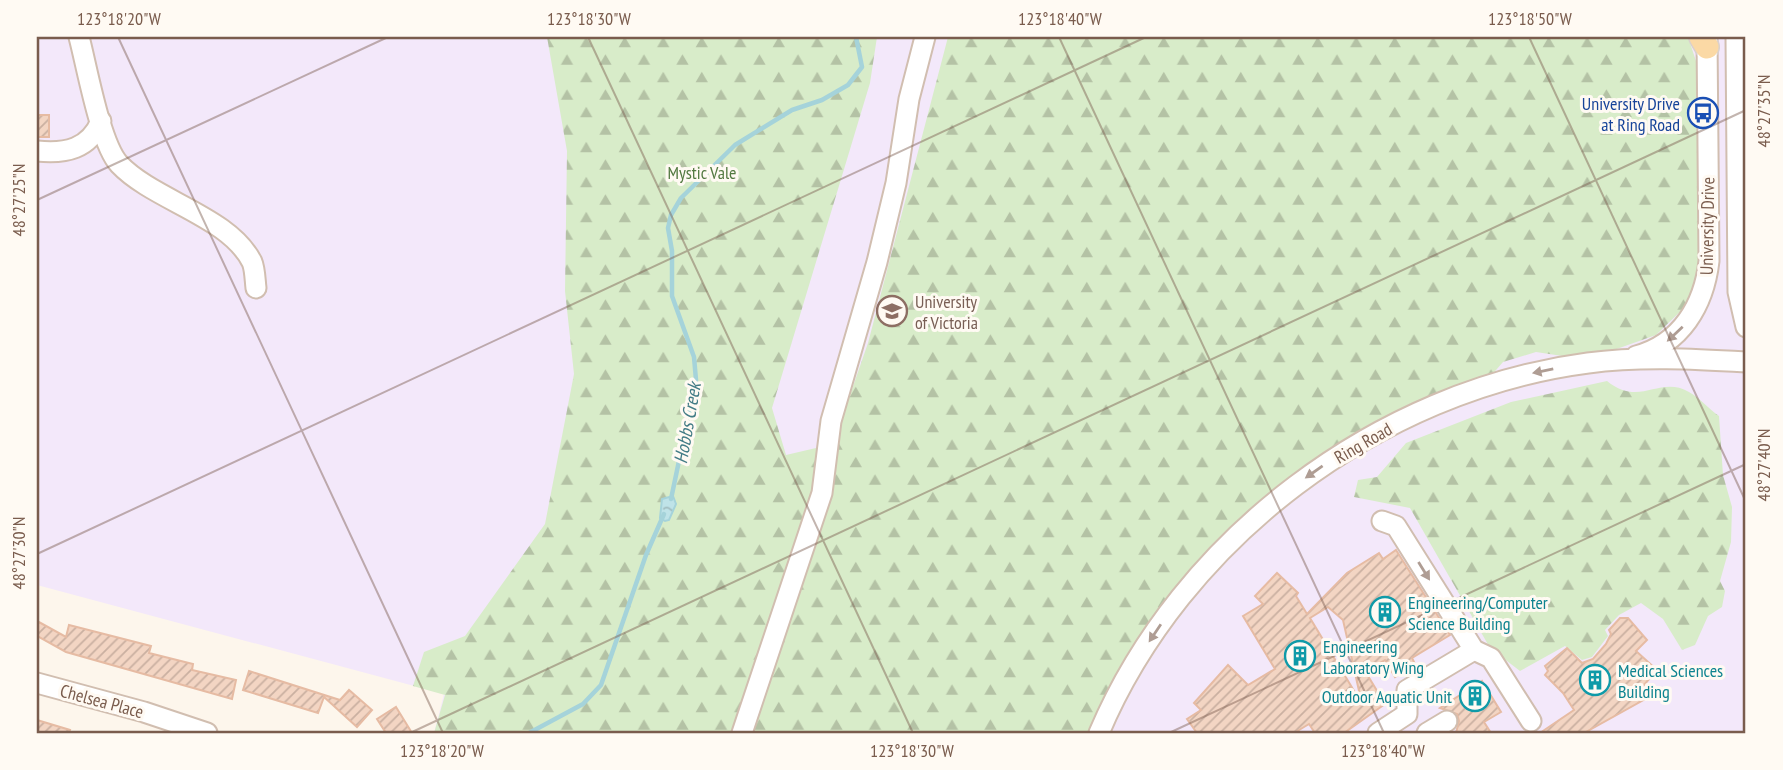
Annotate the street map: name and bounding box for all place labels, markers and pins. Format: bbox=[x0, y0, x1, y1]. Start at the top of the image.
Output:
place label: University Drive at Ring Road bbox=[1582, 92, 1680, 136]
bus stop icon: University Drive at Ring Road bbox=[1686, 96, 1720, 130]
place label: University of Victoria bbox=[915, 290, 978, 334]
school or university icon: University of Victoria bbox=[875, 294, 909, 328]
place label: Engineering/Computer Science Building bbox=[1408, 591, 1548, 635]
building icon: Engineering/Computer Science Building bbox=[1368, 595, 1402, 629]
place label: Engineering Laboratory Wing bbox=[1323, 635, 1424, 679]
building icon: Engineering Laboratory Wing bbox=[1283, 639, 1317, 673]
place label: Medical Sciences Building bbox=[1618, 659, 1723, 703]
building icon: Medical Sciences Building bbox=[1578, 663, 1612, 697]
building icon: Outdoor Aquatic Unit bbox=[1458, 679, 1492, 713]
place label: Outdoor Aquatic Unit bbox=[1322, 685, 1452, 708]

